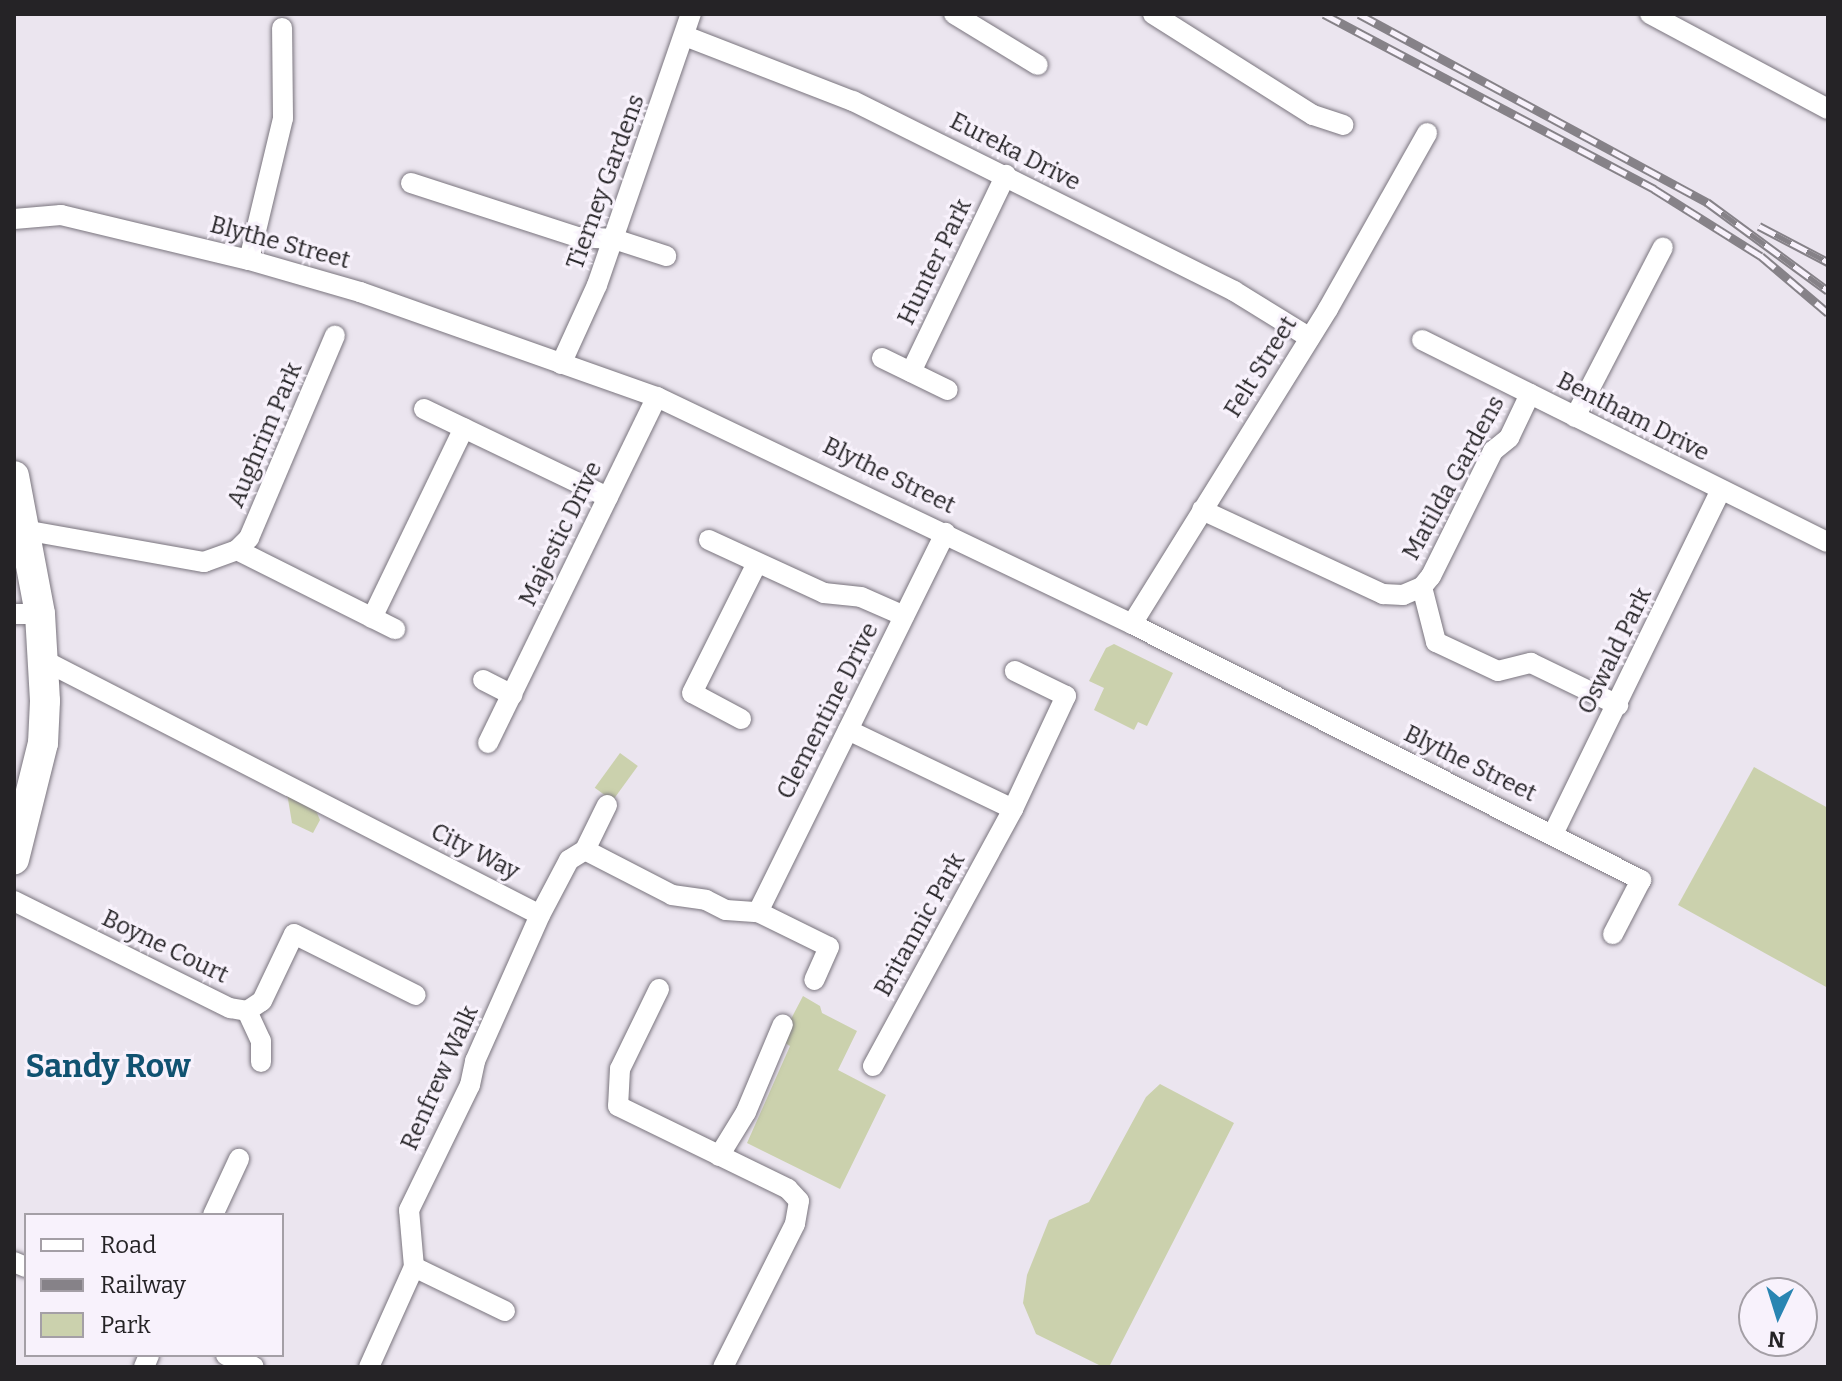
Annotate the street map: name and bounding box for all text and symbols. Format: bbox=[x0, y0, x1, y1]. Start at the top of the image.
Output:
street label: Tierney Gardens bbox=[561, 91, 651, 273]
street label: Eureka Drive bbox=[945, 107, 1085, 197]
street label: Hunter Park bbox=[892, 194, 978, 330]
street label: Blythe Street bbox=[207, 210, 353, 276]
street label: Felt Street bbox=[1219, 311, 1303, 423]
street label: Aughrim Park bbox=[221, 358, 309, 512]
street label: Bentham Drive bbox=[1552, 366, 1714, 468]
street label: Matilda Gardens bbox=[1397, 391, 1511, 565]
street label: Blythe Street bbox=[818, 432, 960, 520]
street label: Majestic Drive bbox=[514, 457, 608, 611]
street label: Oswald Park bbox=[1572, 583, 1658, 719]
street label: Clementine Drive bbox=[771, 618, 885, 804]
street label: Blythe Street bbox=[1399, 720, 1541, 808]
street label: City Way bbox=[426, 817, 524, 887]
street label: Britannic Park bbox=[869, 848, 971, 1002]
street label: Boyne Court bbox=[97, 904, 233, 990]
street label: Renfrew Walk bbox=[395, 1001, 485, 1155]
district label: Sandy Row bbox=[25, 1047, 191, 1085]
legend bbox=[24, 1213, 284, 1357]
text: Road bbox=[100, 1231, 156, 1259]
text: Railway bbox=[100, 1271, 186, 1299]
north arrow bbox=[1738, 1277, 1818, 1357]
text: Park bbox=[100, 1311, 151, 1339]
text: N bbox=[1767, 1325, 1786, 1354]

